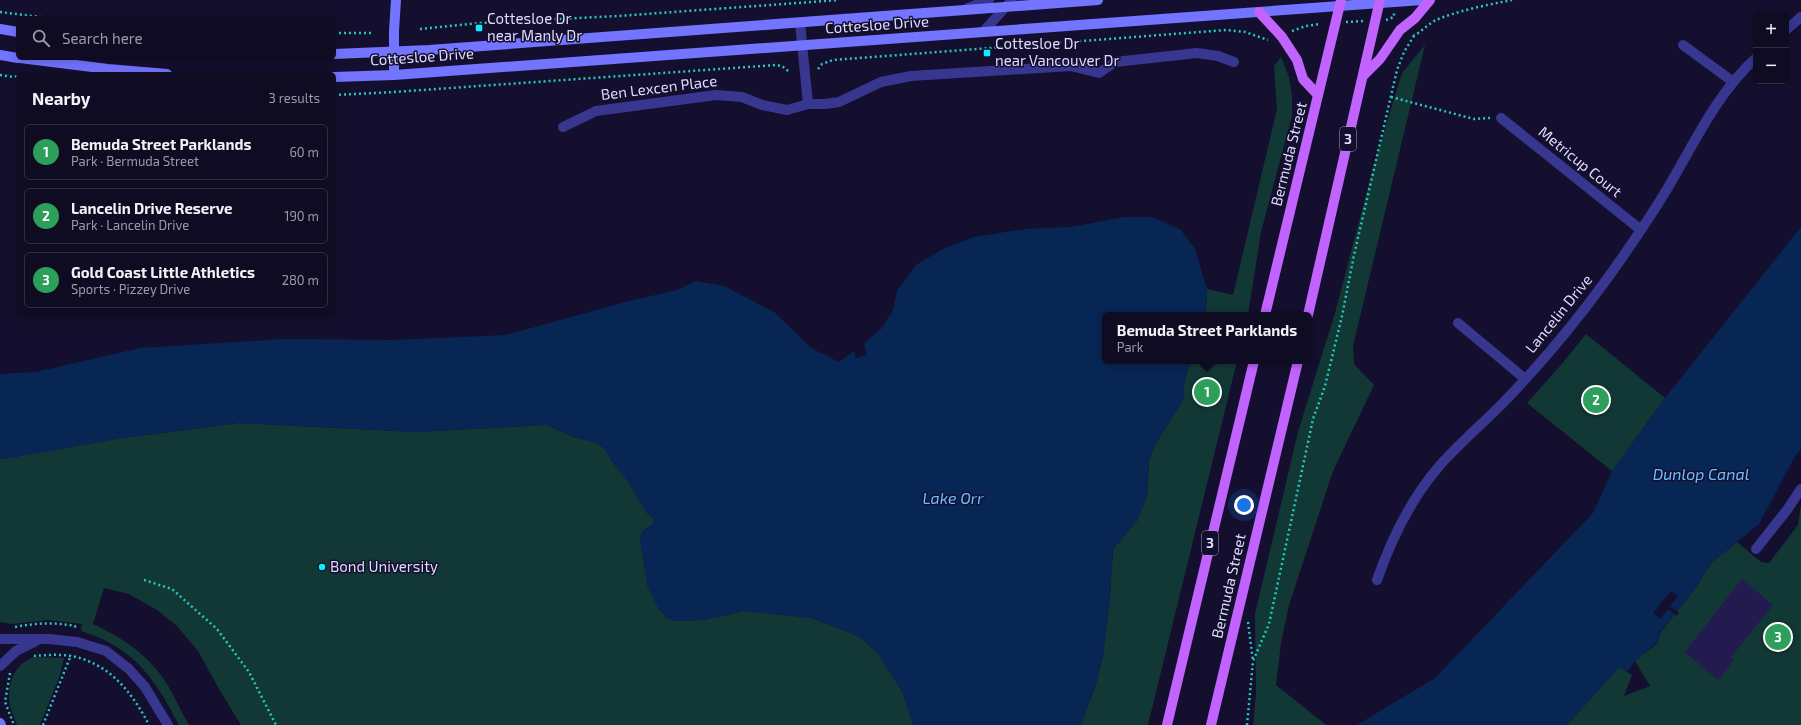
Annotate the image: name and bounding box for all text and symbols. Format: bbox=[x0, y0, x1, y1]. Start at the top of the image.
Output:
place label: Cottesloe Dr near Manly Dr bbox=[487, 9, 582, 44]
street label: Cottesloe Drive bbox=[824, 11, 930, 37]
map controls bbox=[1753, 12, 1789, 84]
button: + bbox=[1753, 12, 1789, 48]
search box bbox=[16, 16, 336, 60]
marker: Cottesloe Dr near Manly Dr bbox=[474, 23, 484, 33]
icon: search bbox=[30, 27, 52, 49]
text: Search here bbox=[62, 29, 143, 47]
place label: Cottesloe Dr near Vancouver Dr bbox=[995, 34, 1120, 69]
street label: Cottesloe Drive bbox=[369, 43, 475, 69]
marker: Cottesloe Dr near Vancouver Dr bbox=[982, 48, 992, 58]
button: − bbox=[1753, 48, 1789, 84]
street label: Ben Lexcen Place bbox=[600, 71, 718, 103]
text: Nearby bbox=[32, 88, 90, 108]
text: 3 results bbox=[269, 90, 320, 106]
street label: Bermuda Street bbox=[1266, 99, 1310, 208]
street label: Metricup Court bbox=[1535, 122, 1626, 200]
road number: 3 bbox=[1340, 127, 1356, 151]
text: Bemuda Street Parklands bbox=[71, 135, 251, 153]
text: 1 bbox=[43, 144, 49, 160]
text: 60 m bbox=[289, 144, 319, 160]
text: Park · Bermuda Street bbox=[71, 153, 199, 169]
text: Lancelin Drive Reserve bbox=[71, 199, 233, 217]
text: 2 bbox=[42, 208, 50, 224]
text: 190 m bbox=[284, 208, 319, 224]
text: Park · Lancelin Drive bbox=[71, 217, 189, 233]
text: Gold Coast Little Athletics bbox=[71, 263, 255, 281]
street label: Lancelin Drive bbox=[1521, 270, 1595, 356]
text: 3 bbox=[42, 272, 50, 288]
text: 280 m bbox=[282, 272, 319, 288]
text: Sports · Pizzey Drive bbox=[71, 281, 190, 297]
popup bbox=[1102, 312, 1312, 364]
text: Bemuda Street Parklands bbox=[1117, 321, 1297, 339]
text: Park bbox=[1117, 339, 1143, 355]
pin: 1 bbox=[1194, 377, 1220, 407]
pin: 2 bbox=[1583, 385, 1609, 415]
water label: Dunlop Canal bbox=[1653, 464, 1749, 483]
water label: Lake Orr bbox=[922, 488, 984, 507]
your location bbox=[1234, 495, 1254, 515]
road number: 3 bbox=[1202, 531, 1218, 555]
street label: Bermuda Street bbox=[1207, 531, 1249, 640]
place label: Bond University bbox=[330, 557, 438, 575]
marker: Bond University bbox=[317, 562, 327, 572]
pin: 3 bbox=[1765, 622, 1791, 652]

